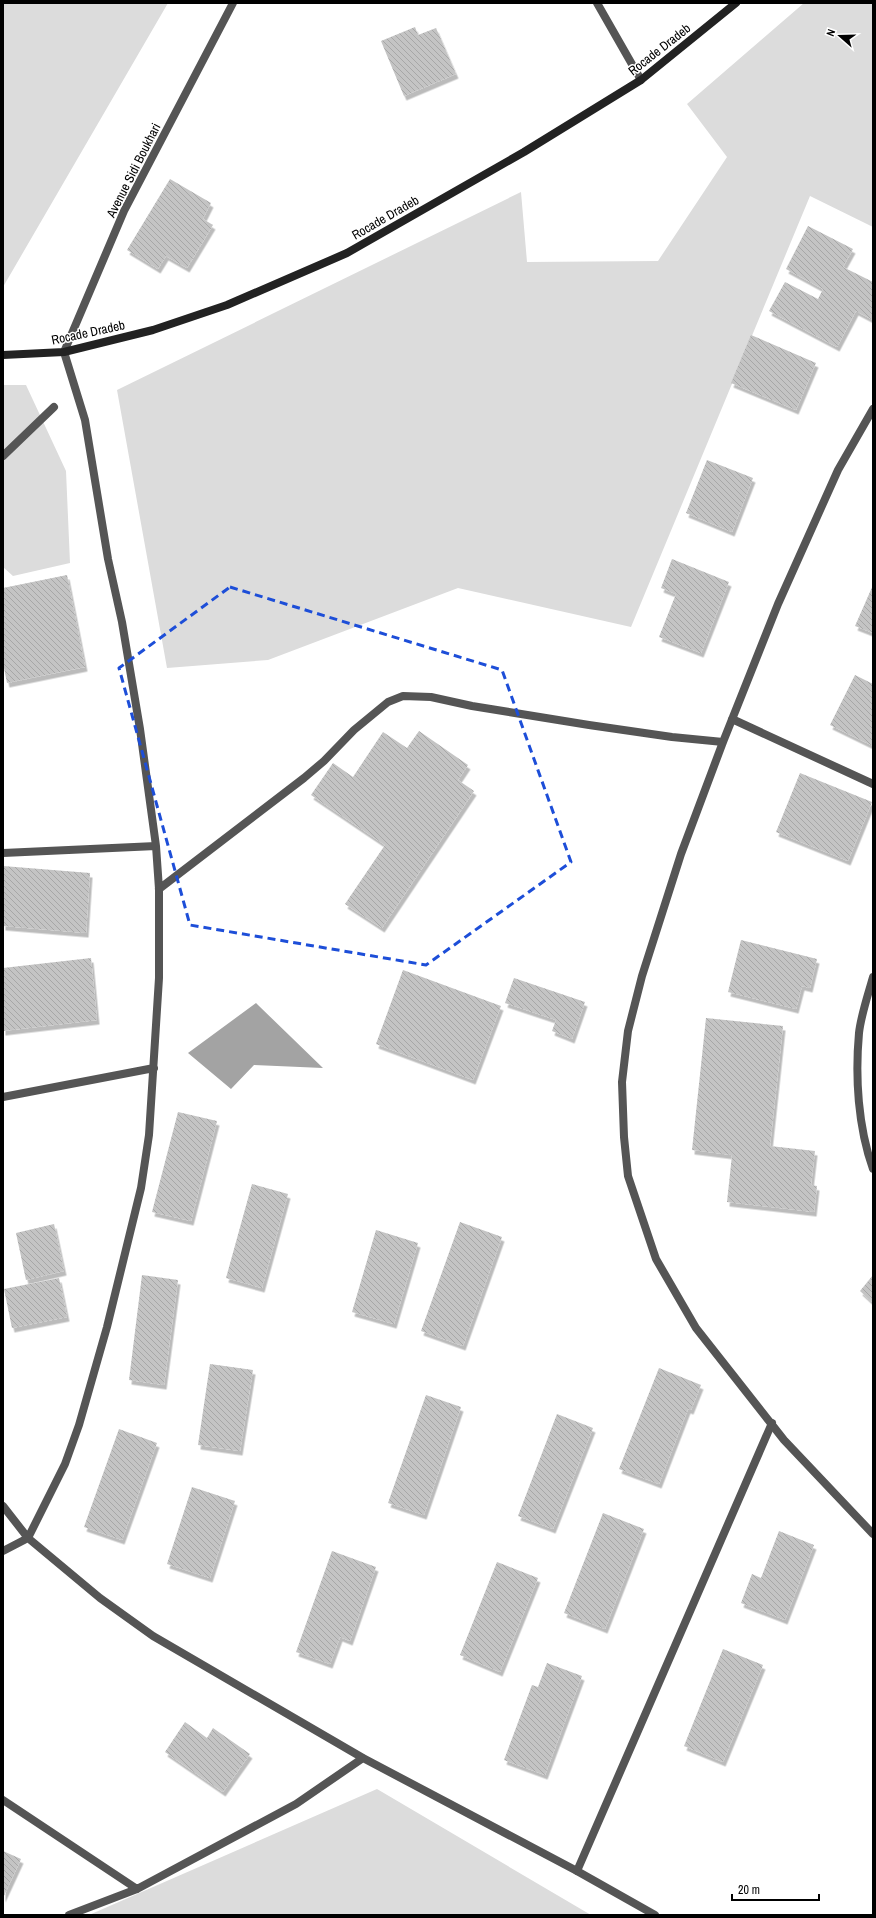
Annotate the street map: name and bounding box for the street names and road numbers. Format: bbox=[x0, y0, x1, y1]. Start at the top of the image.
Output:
street label: Rocade Dradeb bbox=[625, 20, 694, 79]
street label: Avenue Sidi Boukhari bbox=[102, 120, 165, 221]
street label: Rocade Dradeb bbox=[349, 191, 422, 243]
street label: Rocade Dradeb bbox=[50, 316, 126, 349]

